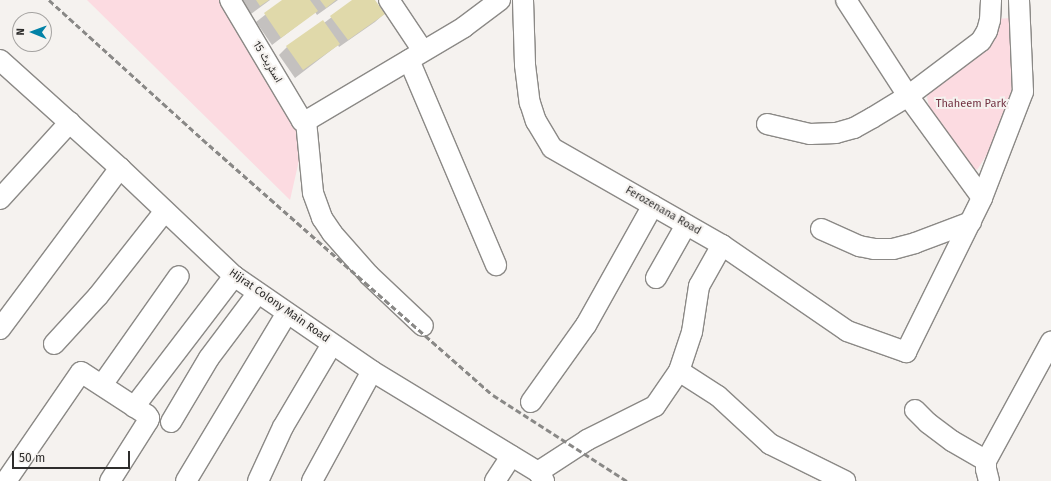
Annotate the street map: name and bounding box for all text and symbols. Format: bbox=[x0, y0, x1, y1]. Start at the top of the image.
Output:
north arrow bbox=[12, 12, 52, 52]
text: N bbox=[14, 28, 27, 36]
street label: اسٹریٹ 15 bbox=[249, 39, 285, 85]
park label: Thaheem Park bbox=[936, 97, 1006, 111]
street label: Ferozenana Road bbox=[623, 184, 703, 238]
street label: Hijrat Colony Main Road bbox=[226, 266, 332, 346]
scale bar bbox=[14, 443, 132, 469]
text: 50 m bbox=[19, 451, 45, 465]

